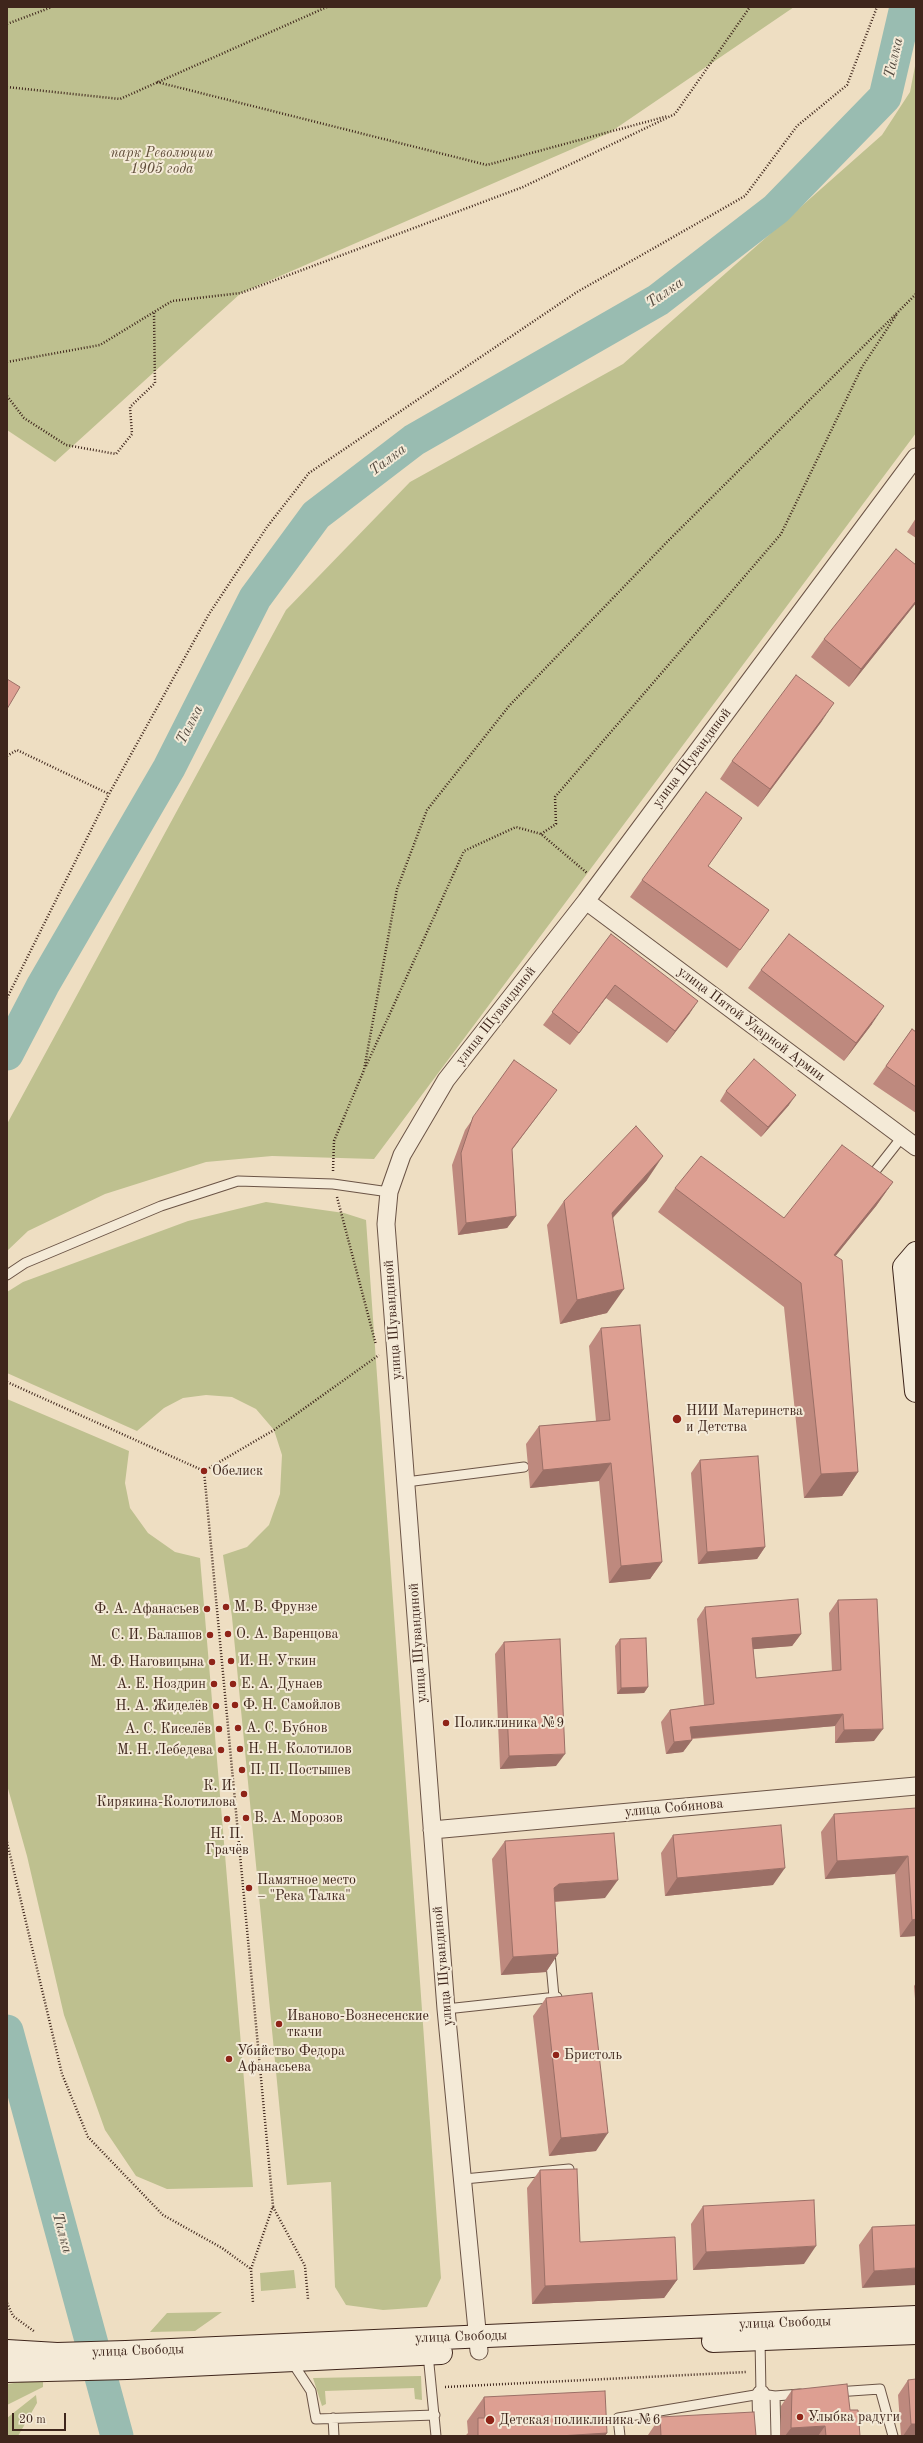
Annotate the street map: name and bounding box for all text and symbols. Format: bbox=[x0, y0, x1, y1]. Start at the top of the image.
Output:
water label: Талка bbox=[881, 36, 907, 80]
park label: парк Революции 1905 года bbox=[110, 145, 214, 178]
water label: Талка bbox=[643, 274, 687, 312]
water label: Талка bbox=[366, 440, 410, 480]
water label: Талка bbox=[173, 702, 207, 748]
street label: улица Шувандиной bbox=[649, 705, 735, 811]
street label: улица Шувандиной bbox=[452, 963, 540, 1069]
street label: улица Пятой Ударной Армии bbox=[674, 963, 828, 1085]
street label: улица Шувандиной bbox=[380, 1259, 406, 1381]
place label: НИИ Материнства и Детства bbox=[686, 1403, 803, 1436]
marker: НИИ Материнства и Детства bbox=[671, 1413, 683, 1425]
place label: Обелиск bbox=[212, 1463, 263, 1479]
marker: Обелиск bbox=[199, 1466, 209, 1476]
street label: улица Шувандиной bbox=[405, 1582, 431, 1704]
place label: М. В. Фрунзе bbox=[234, 1599, 317, 1615]
place label: Ф. А. Афанасьев bbox=[94, 1601, 199, 1617]
marker: М. В. Фрунзе bbox=[221, 1602, 231, 1612]
marker: Ф. А. Афанасьев bbox=[202, 1604, 212, 1614]
place label: О. А. Варенцова bbox=[236, 1626, 338, 1642]
place label: С. И. Балашов bbox=[111, 1627, 202, 1643]
marker: О. А. Варенцова bbox=[223, 1629, 233, 1639]
marker: С. И. Балашов bbox=[205, 1630, 215, 1640]
place label: И. Н. Уткин bbox=[239, 1653, 316, 1669]
place label: М. Ф. Наговицына bbox=[90, 1654, 204, 1670]
marker: И. Н. Уткин bbox=[226, 1656, 236, 1666]
marker: М. Ф. Наговицына bbox=[207, 1657, 217, 1667]
place label: А. Е. Ноздрин bbox=[117, 1676, 206, 1692]
place label: Е. А. Дунаев bbox=[241, 1676, 323, 1692]
marker: А. Е. Ноздрин bbox=[209, 1679, 219, 1689]
marker: Е. А. Дунаев bbox=[228, 1679, 238, 1689]
place label: Ф. Н. Самойлов bbox=[243, 1697, 340, 1713]
place label: Н. А. Жиделёв bbox=[115, 1698, 208, 1714]
marker: Ф. Н. Самойлов bbox=[230, 1700, 240, 1710]
marker: Н. А. Жиделёв bbox=[211, 1701, 221, 1711]
place label: Поликлиника №9 bbox=[454, 1715, 564, 1731]
marker: Поликлиника №9 bbox=[441, 1718, 451, 1728]
place label: А. С. Бубнов bbox=[246, 1720, 327, 1736]
place label: А. С. Киселёв bbox=[125, 1721, 211, 1737]
marker: А. С. Бубнов bbox=[233, 1723, 243, 1733]
marker: А. С. Киселёв bbox=[214, 1724, 224, 1734]
place label: Н. Н. Колотилов bbox=[248, 1741, 352, 1757]
place label: М. Н. Лебедева bbox=[117, 1742, 213, 1758]
marker: Н. Н. Колотилов bbox=[235, 1744, 245, 1754]
marker: М. Н. Лебедева bbox=[216, 1745, 226, 1755]
place label: П. П. Постышев bbox=[250, 1762, 351, 1778]
marker: П. П. Постышев bbox=[237, 1765, 247, 1775]
place label: К. И. Кирякина-Колотилова bbox=[97, 1778, 236, 1810]
marker: К. И. Кирякина-Колотилова bbox=[239, 1789, 249, 1799]
street label: улица Собинова bbox=[624, 1795, 724, 1821]
place label: В. А. Морозов bbox=[254, 1810, 343, 1826]
marker: В. А. Морозов bbox=[241, 1813, 251, 1823]
marker: Н. П. Грачёв bbox=[222, 1814, 232, 1824]
place label: Н. П. Грачёв bbox=[205, 1826, 249, 1858]
place label: Памятное место – "Река Талка" bbox=[257, 1872, 356, 1904]
marker: Памятное место – "Река Талка" bbox=[244, 1883, 254, 1893]
street label: улица Шувандиной bbox=[429, 1905, 457, 2027]
place label: Иваново-Вознесенские ткачи bbox=[287, 2008, 429, 2040]
marker: Иваново-Вознесенские ткачи bbox=[274, 2019, 284, 2029]
place label: Убийство Федора Афанасьева bbox=[237, 2043, 345, 2076]
place label: Бристоль bbox=[564, 2047, 622, 2063]
marker: Бристоль bbox=[551, 2050, 561, 2060]
marker: Убийство Федора Афанасьева bbox=[224, 2054, 234, 2064]
water label: Талка bbox=[48, 2211, 76, 2255]
street label: улица Свободы bbox=[739, 2313, 831, 2333]
street label: улица Свободы bbox=[415, 2327, 507, 2347]
street label: улица Свободы bbox=[92, 2341, 184, 2361]
scale bar bbox=[14, 2405, 68, 2431]
place label: Улыбка радуги bbox=[808, 2409, 900, 2425]
place label: Детская поликлиника №6 bbox=[499, 2412, 661, 2428]
marker: Улыбка радуги bbox=[795, 2412, 805, 2422]
text: 20 m bbox=[19, 2414, 46, 2426]
marker: Детская поликлиника №6 bbox=[484, 2414, 496, 2426]

